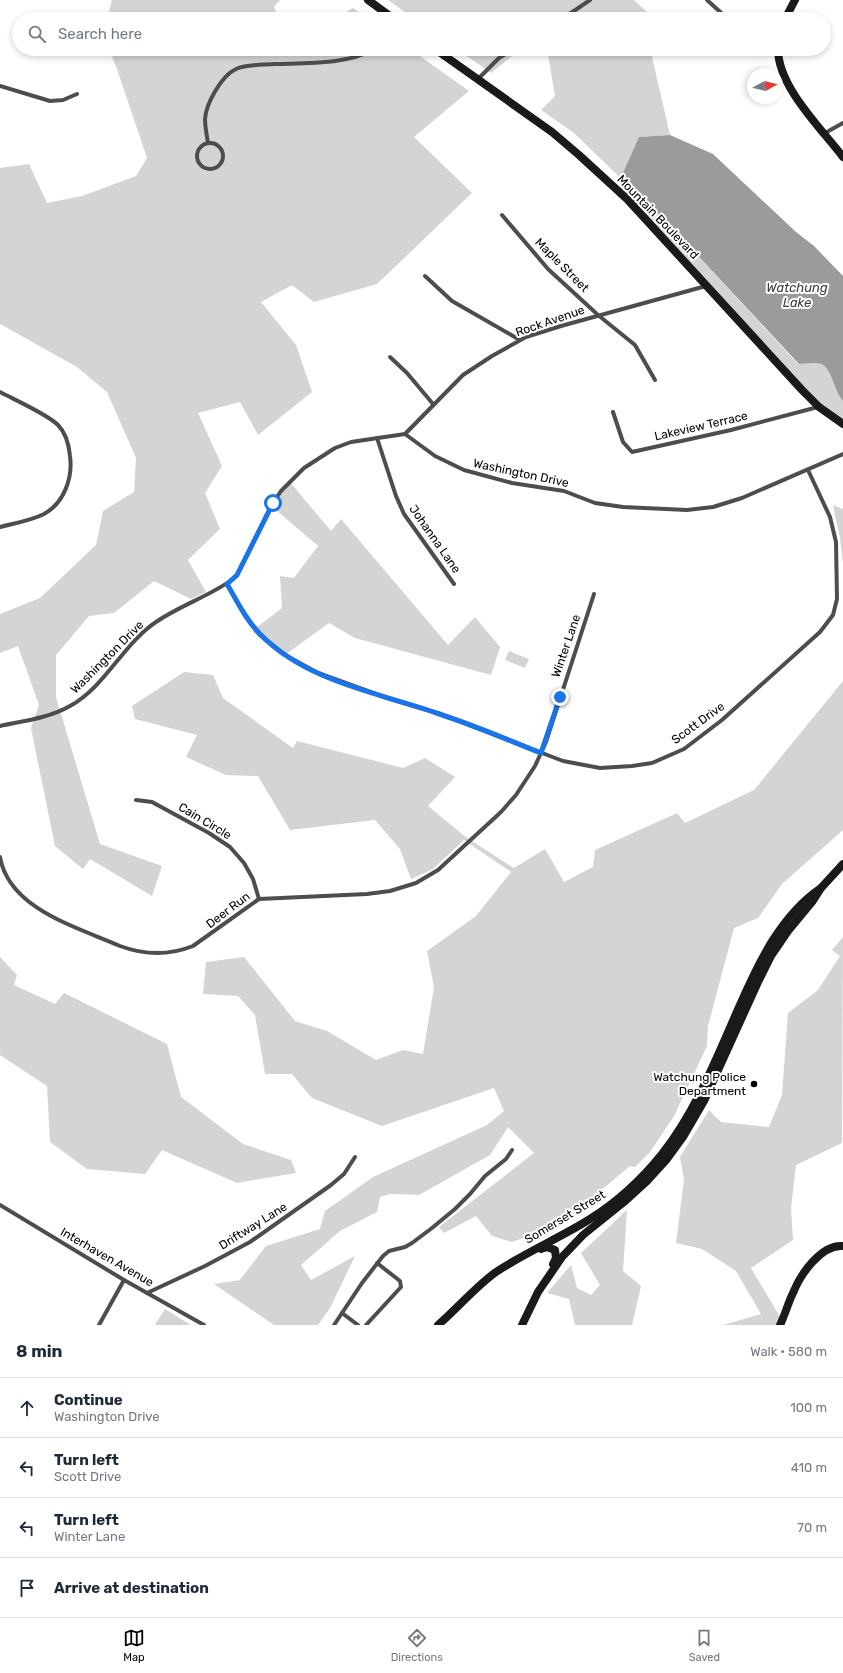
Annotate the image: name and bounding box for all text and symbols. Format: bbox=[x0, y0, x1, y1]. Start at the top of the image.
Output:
search box bbox=[12, 12, 831, 56]
icon: search bbox=[26, 23, 48, 45]
text: Search here bbox=[58, 25, 142, 43]
north arrow bbox=[747, 68, 783, 104]
street label: Mountain Boulevard bbox=[614, 172, 702, 262]
street label: Maple Street bbox=[532, 235, 592, 295]
water label: Watchung Lake bbox=[766, 280, 828, 310]
street label: Rock Avenue bbox=[514, 303, 587, 339]
street label: Lakeview Terrace bbox=[653, 408, 749, 444]
street label: Washington Drive bbox=[472, 456, 570, 490]
route start bbox=[264, 494, 282, 512]
street label: Johanna Lane bbox=[406, 502, 464, 576]
street label: Winter Lane bbox=[549, 612, 583, 679]
street label: Washington Drive bbox=[68, 617, 147, 696]
route end bbox=[551, 688, 569, 706]
street label: Scott Drive bbox=[669, 699, 727, 747]
street label: Cain Circle bbox=[176, 800, 234, 842]
street label: Deer Run bbox=[203, 889, 253, 931]
place label: Watchung Police Department bbox=[653, 1070, 746, 1098]
marker: Watchung Police Department bbox=[749, 1079, 759, 1089]
street label: Somerset Street bbox=[522, 1187, 608, 1247]
street label: Driftway Lane bbox=[216, 1199, 290, 1252]
street label: Interhaven Avenue bbox=[58, 1225, 156, 1290]
text: 8 min bbox=[16, 1341, 63, 1361]
text: Walk · 580 m bbox=[750, 1344, 827, 1359]
text: Continue bbox=[54, 1391, 123, 1409]
icon: ahead bbox=[16, 1397, 38, 1419]
text: 100 m bbox=[790, 1400, 827, 1415]
text: Washington Drive bbox=[54, 1409, 160, 1424]
text: Turn left bbox=[54, 1451, 119, 1469]
icon: left bbox=[16, 1457, 38, 1479]
text: 410 m bbox=[791, 1460, 827, 1475]
text: Scott Drive bbox=[54, 1469, 121, 1484]
text: Turn left bbox=[54, 1511, 119, 1529]
icon: left bbox=[16, 1517, 38, 1539]
text: 70 m bbox=[797, 1520, 827, 1535]
text: Winter Lane bbox=[54, 1529, 125, 1544]
icon: arrive bbox=[16, 1577, 38, 1599]
text: Arrive at destination bbox=[54, 1579, 209, 1597]
tab: Map bbox=[123, 1627, 145, 1664]
tab: Directions bbox=[391, 1627, 443, 1664]
tab: Saved bbox=[689, 1627, 720, 1664]

